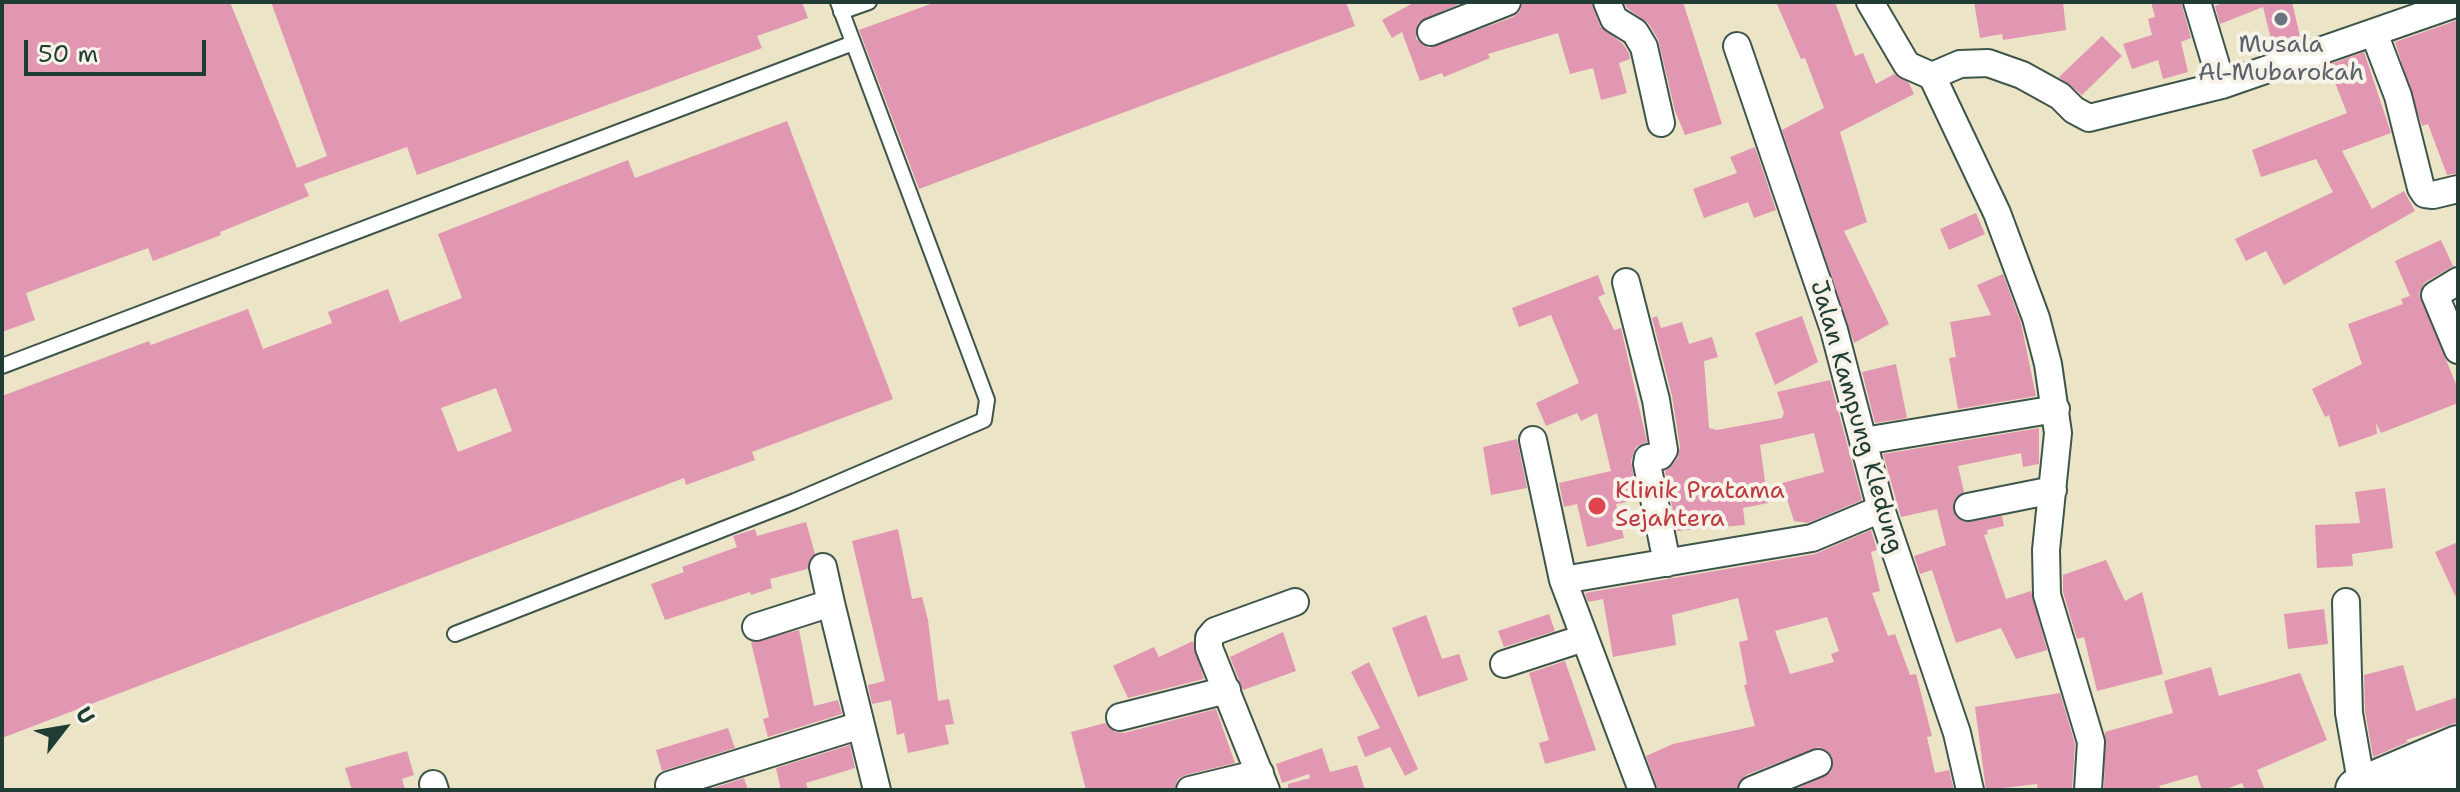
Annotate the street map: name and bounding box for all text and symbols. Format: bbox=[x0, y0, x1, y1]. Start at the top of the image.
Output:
marker: Musala Al-Mubarokah bbox=[2272, 10, 2290, 28]
scale bar bbox=[28, 24, 210, 74]
place label: Musala Al-Mubarokah bbox=[2198, 32, 2364, 88]
text: 50 m bbox=[38, 38, 98, 70]
street label: Jalan Kampung Kledung bbox=[1803, 277, 1909, 557]
place label: Klinik Pratama Sejahtera bbox=[1615, 478, 1785, 534]
marker: Klinik Pratama Sejahtera bbox=[1586, 495, 1608, 517]
north arrow bbox=[24, 688, 104, 768]
text: U bbox=[69, 701, 101, 729]

